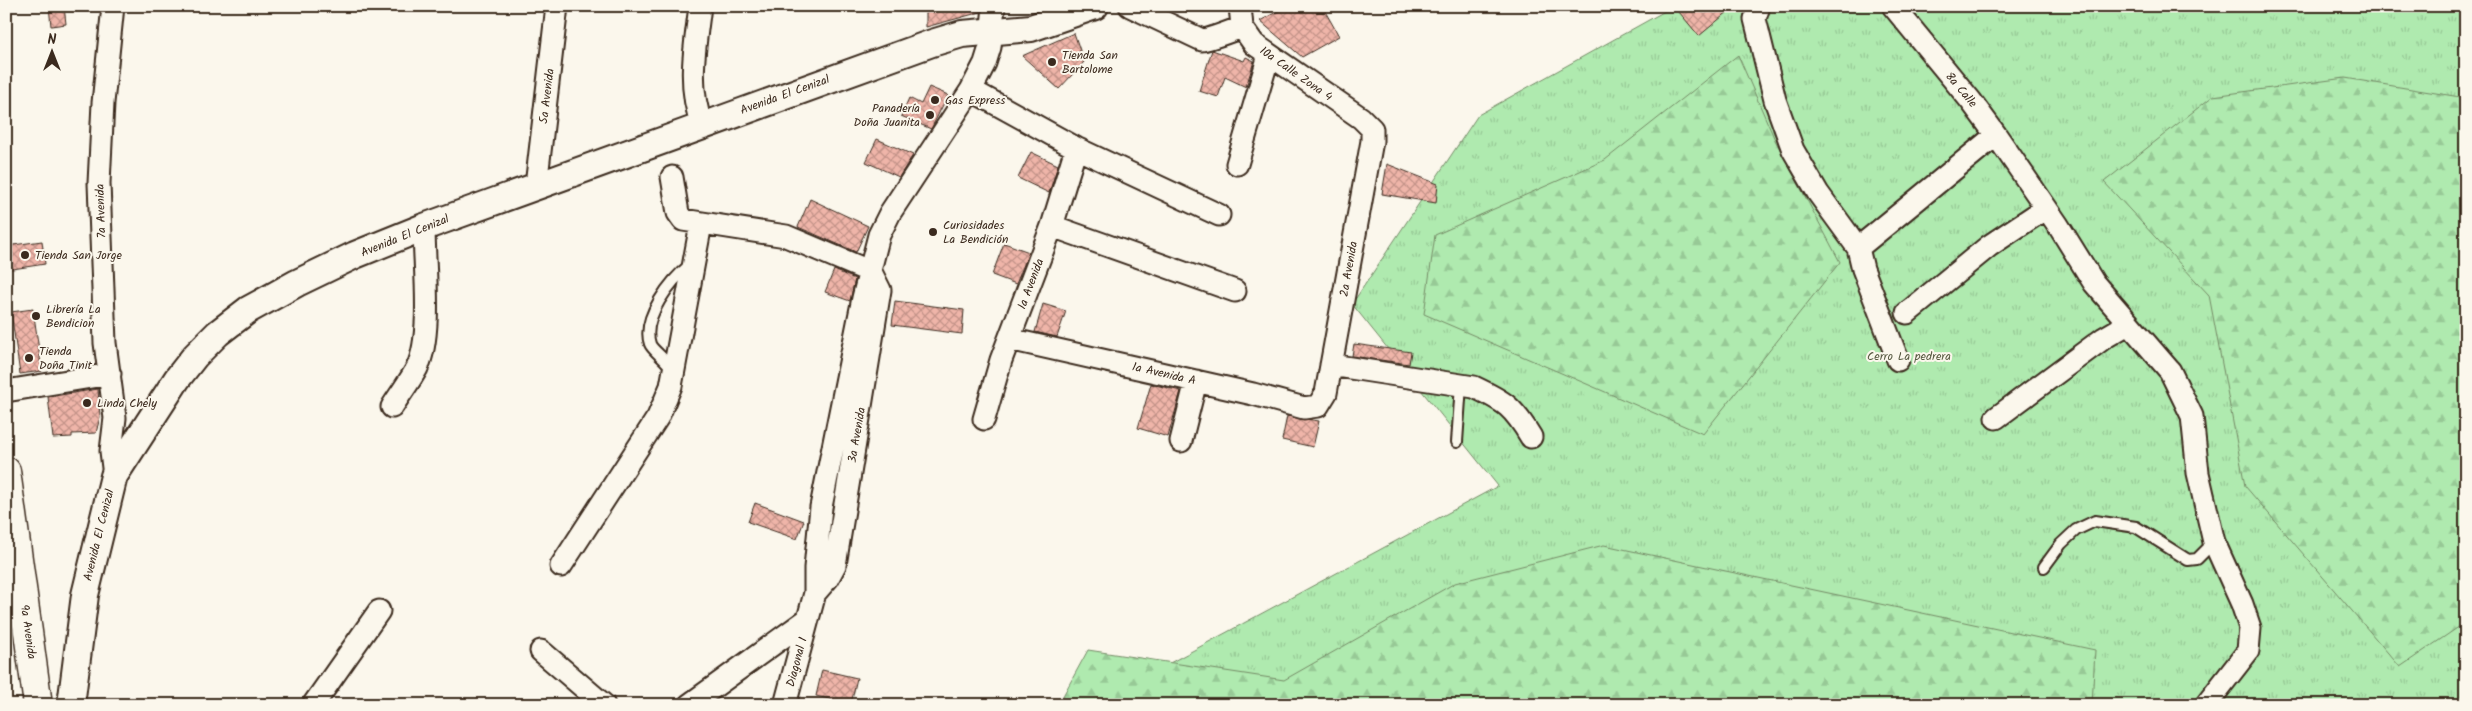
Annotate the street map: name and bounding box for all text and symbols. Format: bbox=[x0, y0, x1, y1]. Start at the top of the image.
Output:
north arrow bbox=[28, 28, 78, 78]
text: N bbox=[48, 29, 57, 51]
street label: 10a Calle Zona 4 bbox=[1256, 42, 1337, 107]
place label: Tienda San Bartolome bbox=[1062, 46, 1118, 79]
marker: Tienda San Bartolome bbox=[1046, 56, 1058, 68]
street label: 5a Avenida bbox=[534, 67, 560, 125]
street label: 8a Calle bbox=[1940, 68, 1982, 113]
street label: Avenida El Cenizal bbox=[738, 70, 832, 120]
place label: Gas Express bbox=[945, 91, 1005, 110]
marker: Gas Express bbox=[929, 94, 941, 106]
place label: Panadería Doña Juanita bbox=[853, 99, 920, 132]
marker: Panadería Doña Juanita bbox=[924, 109, 936, 121]
street label: 7a Avenida bbox=[91, 183, 111, 239]
street label: Avenida El Cenizal bbox=[358, 210, 452, 262]
place label: Curiosidades La Bendición bbox=[943, 216, 1008, 249]
marker: Curiosidades La Bendición bbox=[927, 226, 939, 238]
street label: 2a Avenida bbox=[1335, 239, 1363, 298]
place label: Tienda San Jorge bbox=[35, 246, 122, 265]
marker: Tienda San Jorge bbox=[19, 249, 31, 261]
street label: 1a Avenida bbox=[1013, 256, 1049, 312]
place label: Librería La Bendicion bbox=[46, 300, 101, 333]
marker: Librería La Bendicion bbox=[30, 310, 42, 322]
place label: Tienda Doña Tinit bbox=[39, 342, 93, 375]
park label: Cerro La pedrera bbox=[1867, 347, 1951, 366]
marker: Tienda Doña Tinit bbox=[23, 352, 35, 364]
street label: 1a Avenida A bbox=[1130, 357, 1198, 391]
place label: Linda Chely bbox=[97, 394, 157, 413]
marker: Linda Chely bbox=[81, 397, 93, 409]
street label: 3a Avenida bbox=[843, 405, 871, 464]
street label: Avenida El Cenizal bbox=[78, 487, 120, 583]
street label: 9a Avenida bbox=[15, 603, 41, 661]
street label: Diagonal 1 bbox=[781, 635, 813, 689]

